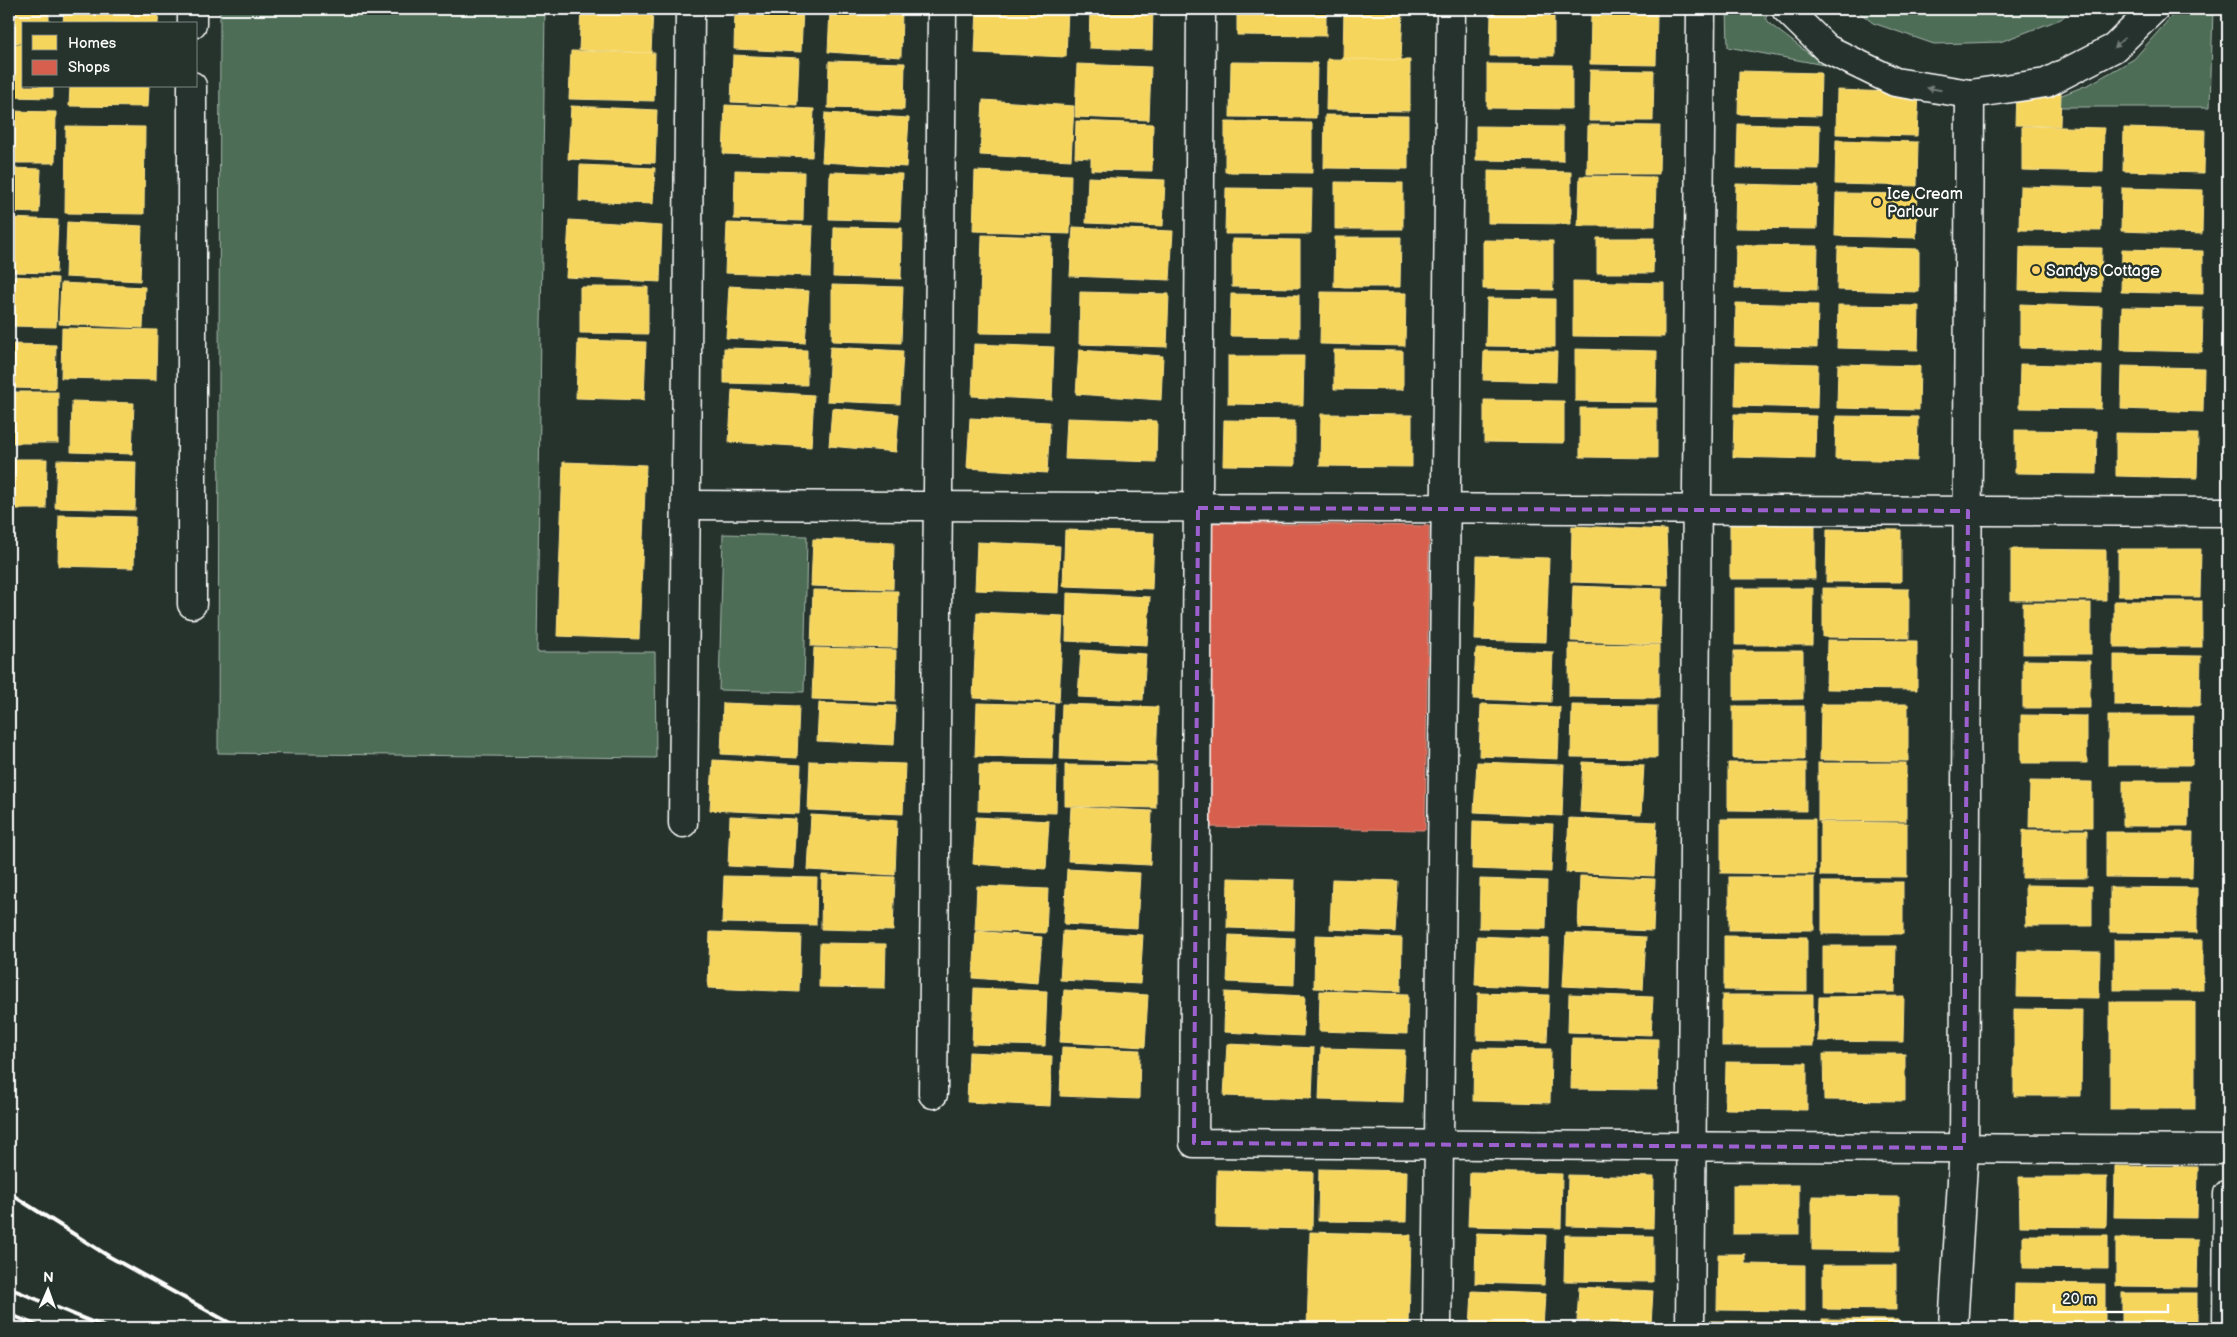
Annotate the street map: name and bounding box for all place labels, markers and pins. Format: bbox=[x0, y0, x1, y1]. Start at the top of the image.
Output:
place label: Ice Cream Parlour bbox=[1887, 185, 1963, 222]
marker: Ice Cream Parlour bbox=[1871, 196, 1883, 208]
place label: Sandys Cottage bbox=[2046, 262, 2160, 281]
marker: Sandys Cottage bbox=[2030, 264, 2042, 276]

